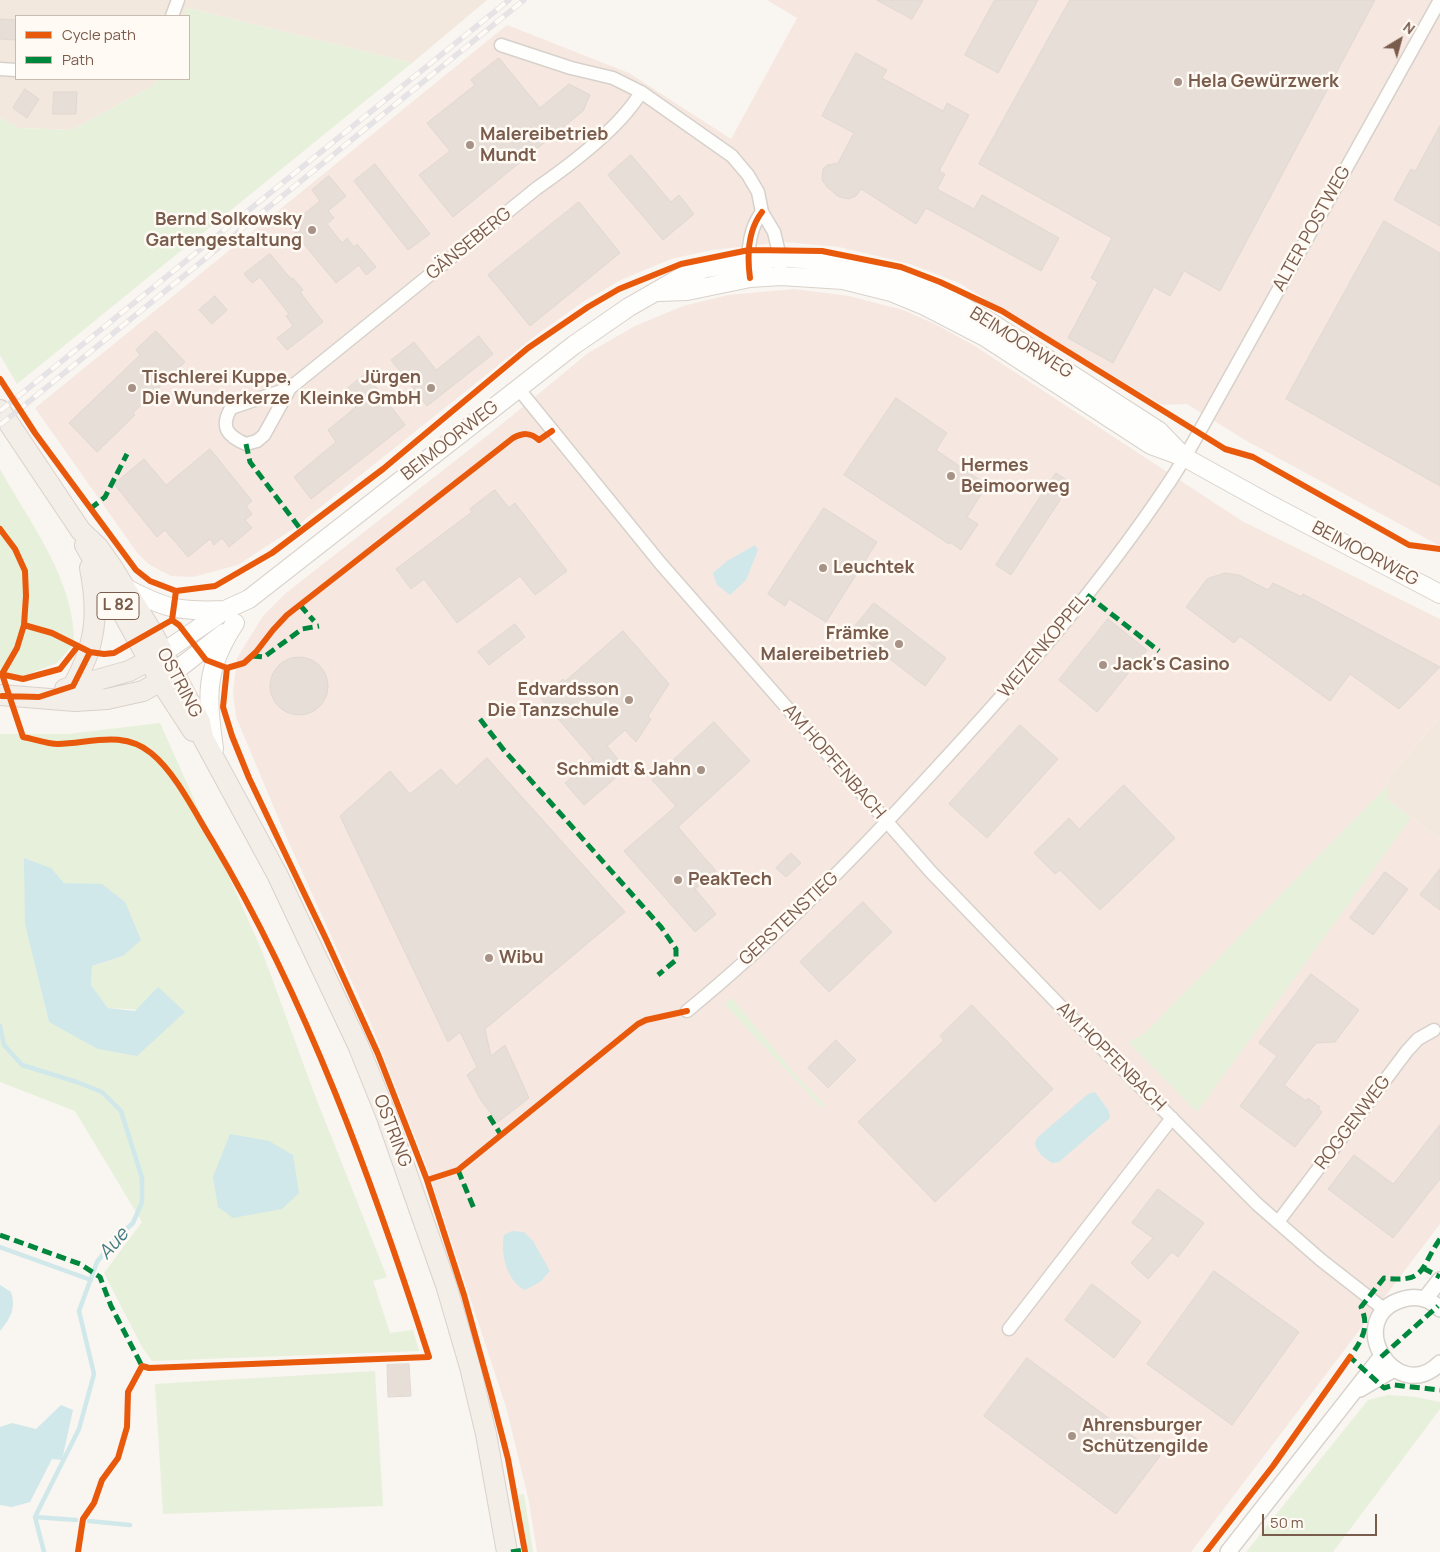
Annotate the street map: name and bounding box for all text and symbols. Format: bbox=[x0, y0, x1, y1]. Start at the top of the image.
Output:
legend bbox=[15, 15, 190, 80]
north arrow bbox=[1375, 15, 1425, 65]
text: N bbox=[1400, 17, 1419, 38]
text: Cycle path bbox=[62, 24, 136, 45]
text: Path bbox=[62, 49, 94, 70]
place label: Hela Gewürzwerk bbox=[1188, 71, 1339, 93]
marker: Hela Gewürzwerk bbox=[1172, 76, 1184, 88]
place label: Malereibetrieb Mundt bbox=[480, 124, 608, 166]
marker: Malereibetrieb Mundt bbox=[464, 139, 476, 151]
street label: ALTER POSTWEG bbox=[1269, 163, 1355, 295]
street label: GÄNSEBERG bbox=[422, 203, 516, 285]
place label: Bernd Solkowsky Gartengestaltung bbox=[146, 209, 302, 252]
marker: Bernd Solkowsky Gartengestaltung bbox=[306, 224, 318, 236]
street label: BEIMOORWEG bbox=[966, 303, 1076, 383]
place label: Tischlerei Kuppe, Die Wunderkerze bbox=[142, 367, 292, 409]
place label: Jürgen Kleinke GmbH bbox=[300, 367, 421, 409]
marker: Tischlerei Kuppe, Die Wunderkerze bbox=[126, 382, 138, 394]
marker: Jürgen Kleinke GmbH bbox=[425, 382, 437, 394]
street label: BEIMOORWEG bbox=[397, 396, 503, 486]
place label: Hermes Beimoorweg bbox=[961, 455, 1070, 498]
marker: Hermes Beimoorweg bbox=[945, 470, 957, 482]
street label: BEIMOORWEG bbox=[1308, 517, 1422, 591]
place label: Leuchtek bbox=[833, 557, 914, 579]
marker: Leuchtek bbox=[817, 562, 829, 574]
street label: WEIZENKOPPEL bbox=[994, 590, 1094, 702]
road number: L 82 bbox=[97, 592, 139, 620]
place label: Främke Malereibetrieb bbox=[761, 623, 889, 666]
marker: Främke Malereibetrieb bbox=[893, 638, 905, 650]
street label: OSTRING bbox=[152, 645, 206, 721]
place label: Jack's Casino bbox=[1113, 654, 1230, 676]
marker: Jack's Casino bbox=[1097, 659, 1109, 671]
place label: Edvardsson Die Tanzschule bbox=[488, 679, 619, 722]
marker: Edvardsson Die Tanzschule bbox=[623, 694, 635, 706]
street label: AM HOPFENBACH bbox=[778, 700, 890, 824]
place label: Schmidt & Jahn bbox=[556, 759, 691, 781]
marker: Schmidt & Jahn bbox=[695, 764, 707, 776]
street label: GERSTENSTIEG bbox=[735, 868, 843, 970]
place label: PeakTech bbox=[688, 869, 772, 891]
marker: PeakTech bbox=[672, 874, 684, 886]
place label: Wibu bbox=[499, 947, 544, 969]
marker: Wibu bbox=[483, 952, 495, 964]
street label: AM HOPFENBACH bbox=[1052, 998, 1170, 1116]
street label: ROGGENWEG bbox=[1311, 1072, 1395, 1174]
street label: OSTRING bbox=[368, 1092, 416, 1170]
water label: Aue bbox=[94, 1224, 134, 1264]
place label: Ahrensburger Schützengilde bbox=[1082, 1415, 1208, 1458]
marker: Ahrensburger Schützengilde bbox=[1066, 1430, 1078, 1442]
scale bar bbox=[1265, 1504, 1380, 1536]
text: 50 m bbox=[1270, 1512, 1304, 1533]

